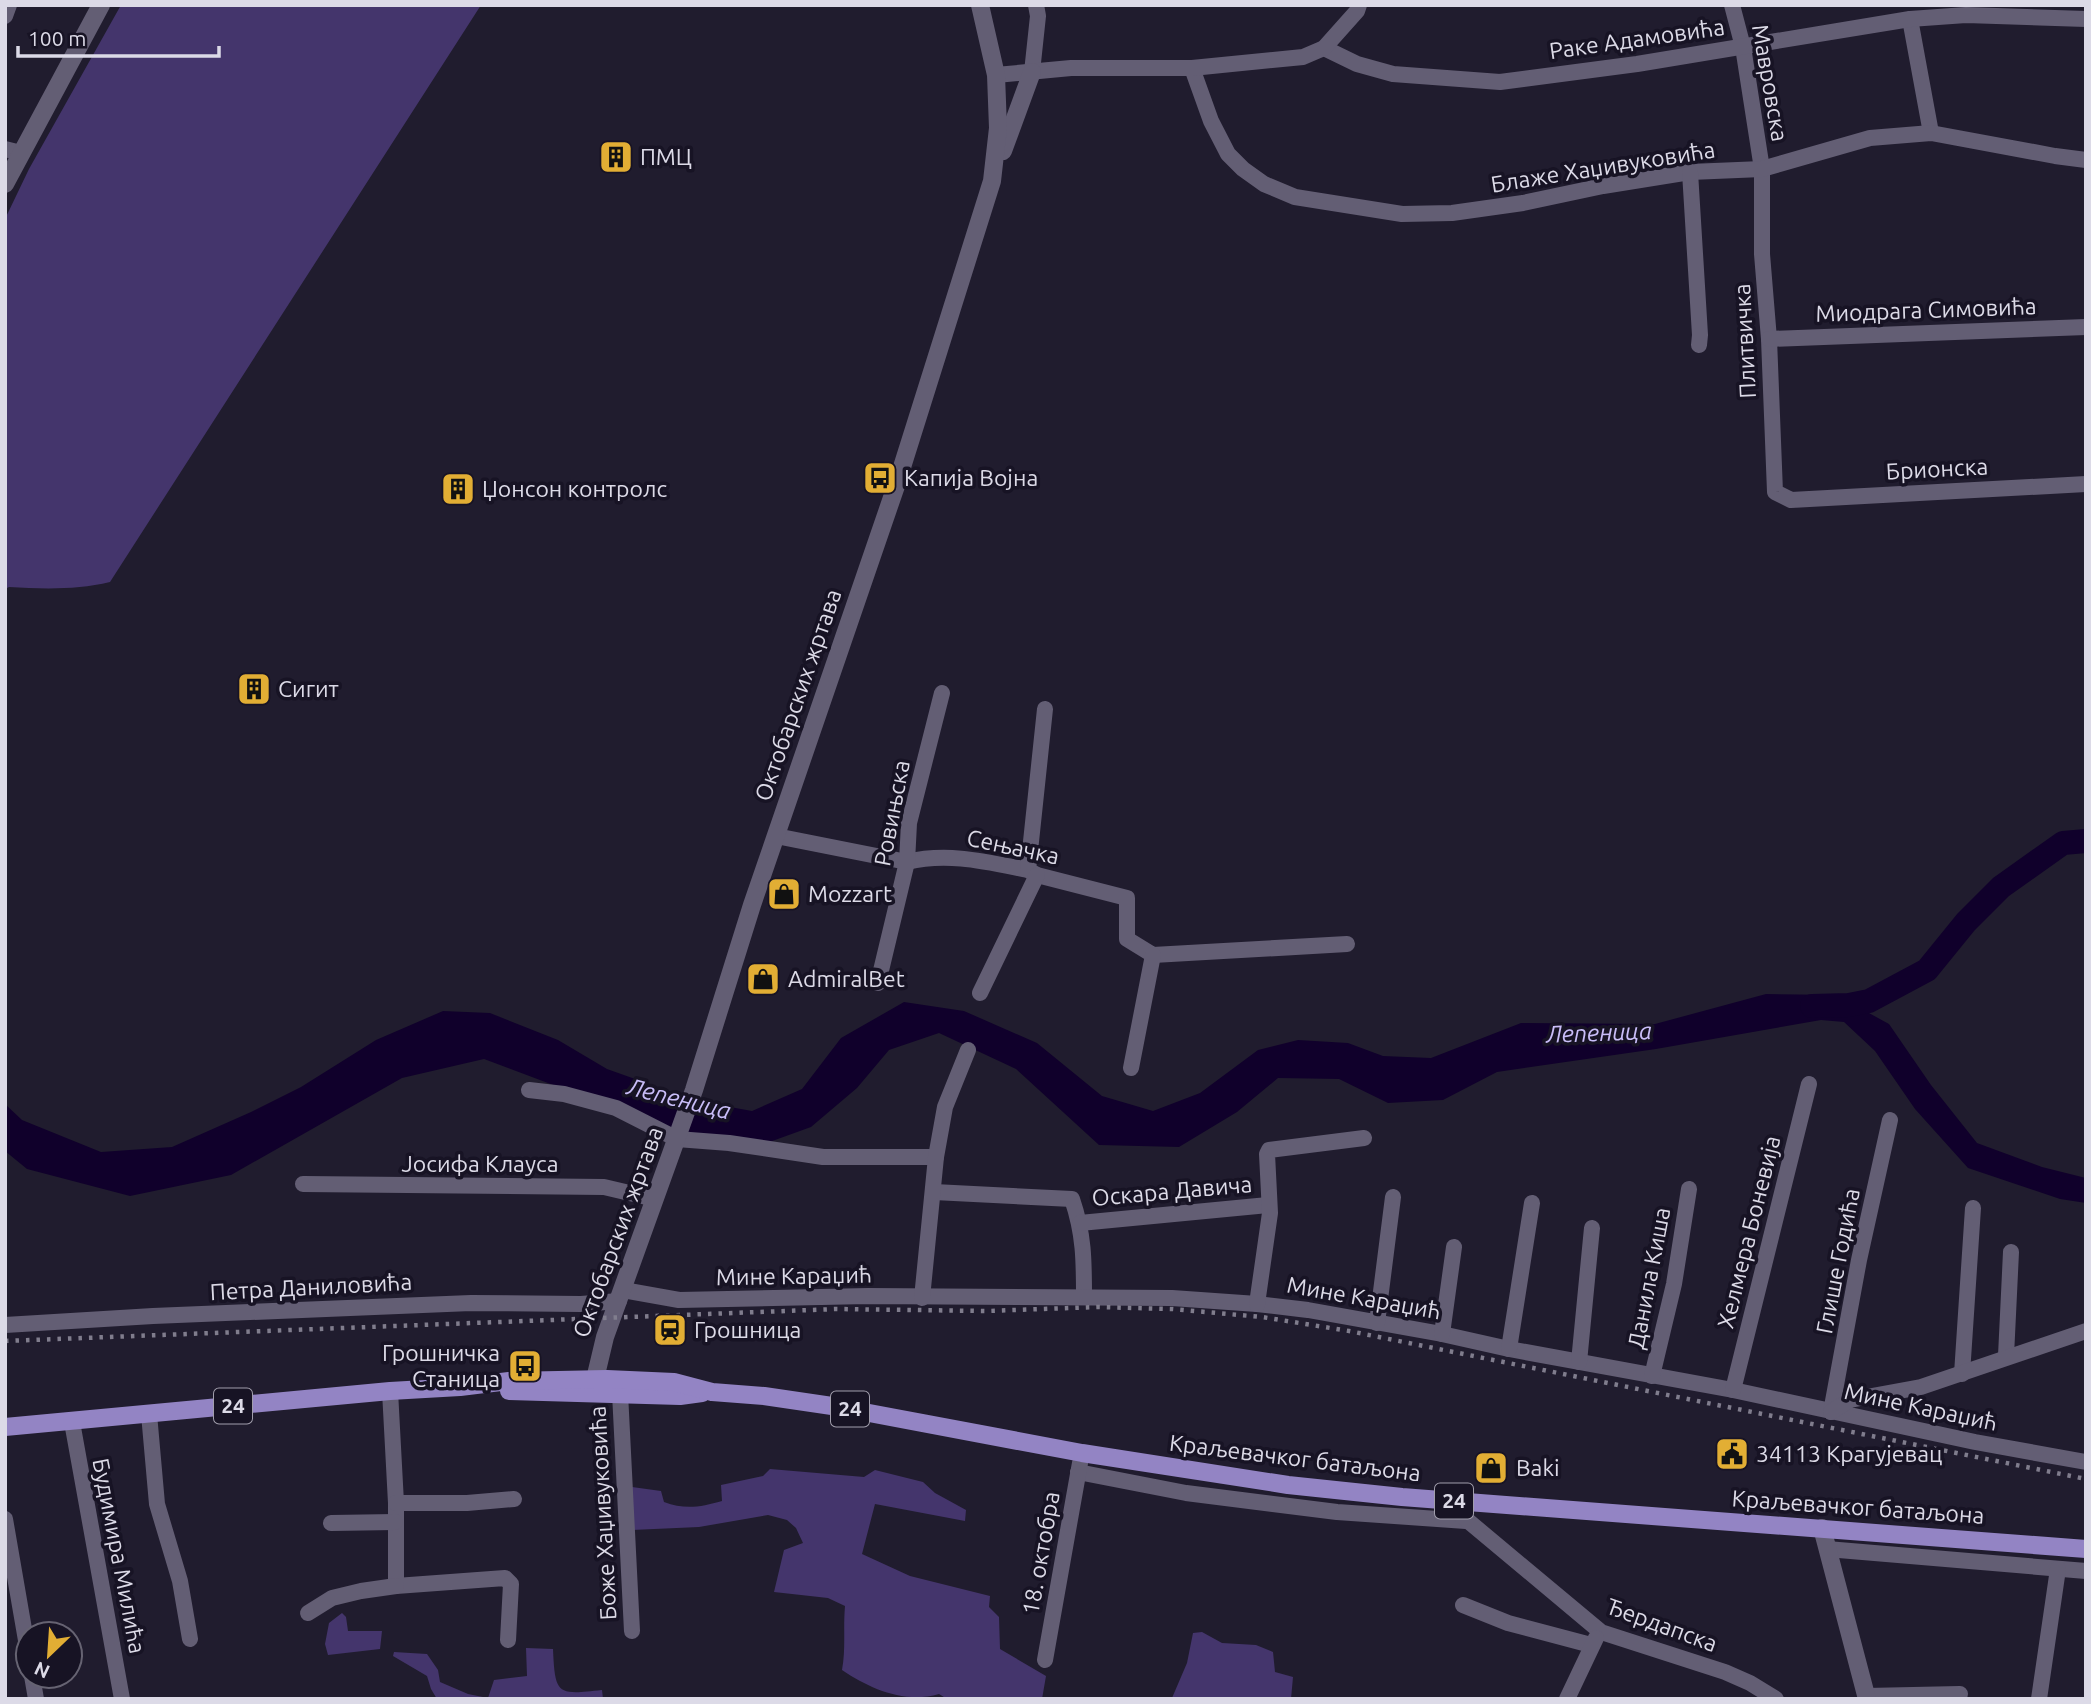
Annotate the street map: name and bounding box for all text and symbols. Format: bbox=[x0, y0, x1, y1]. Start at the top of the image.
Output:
scale bar bbox=[18, 14, 219, 58]
street label: Раке Адамовића bbox=[1547, 14, 1726, 63]
street label: Мавровска bbox=[1748, 22, 1793, 143]
text: 100 m bbox=[28, 26, 86, 50]
street label: Блаже Хаџивуковића bbox=[1489, 136, 1717, 197]
building icon: ПМЦ bbox=[597, 138, 635, 176]
place label: ПМЦ bbox=[640, 144, 692, 169]
street label: Плитвичка bbox=[1729, 283, 1760, 399]
street label: Миодрага Симовића bbox=[1815, 293, 2037, 326]
street label: Брионска bbox=[1885, 453, 1989, 484]
bus stop icon: Капија Војна bbox=[861, 459, 899, 497]
place label: Капија Војна bbox=[904, 465, 1038, 490]
building icon: Џонсон контролс bbox=[439, 470, 477, 508]
place label: Џонсон контролс bbox=[482, 476, 667, 501]
street label: Октобарских жртава bbox=[750, 586, 846, 804]
building icon: Сигит bbox=[235, 670, 273, 708]
place label: Сигит bbox=[278, 676, 339, 701]
street label: Ровињска bbox=[869, 758, 914, 868]
street label: Сењачка bbox=[965, 825, 1062, 868]
shop icon: Mozzart bbox=[765, 875, 803, 913]
place label: Mozzart bbox=[808, 881, 892, 906]
shop icon: AdmiralBet bbox=[744, 960, 782, 998]
place label: AdmiralBet bbox=[788, 966, 905, 991]
water label: Лепеница bbox=[1545, 1017, 1652, 1048]
water label: Лепеница bbox=[624, 1072, 734, 1124]
street label: Октобарских жртава bbox=[568, 1123, 667, 1341]
street label: Хелмера Боневија bbox=[1712, 1133, 1785, 1331]
street label: Јосифа Клауса bbox=[401, 1151, 559, 1176]
street label: Оскара Давича bbox=[1091, 1171, 1253, 1210]
street label: Глише Годића bbox=[1811, 1186, 1864, 1336]
street label: Данила Киша bbox=[1623, 1205, 1674, 1351]
street label: Мине Караџић bbox=[716, 1262, 872, 1289]
street label: Петра Даниловића bbox=[209, 1269, 413, 1304]
street label: Мине Караџић bbox=[1285, 1272, 1443, 1323]
station icon: Грошница bbox=[651, 1311, 689, 1349]
place label: Грошница bbox=[694, 1317, 801, 1342]
place label: Грошничка Станица bbox=[382, 1340, 500, 1391]
bus stop icon: Грошничка Станица bbox=[506, 1347, 544, 1385]
street label: Мине Караџић bbox=[1842, 1378, 2000, 1435]
road number: 24 bbox=[214, 1388, 252, 1424]
road number: 24 bbox=[831, 1392, 869, 1426]
street label: Боже Хаџивуковића bbox=[584, 1405, 621, 1621]
street label: Краљевачког батаљона bbox=[1168, 1430, 1422, 1485]
public building icon: 34113 Крагујевац bbox=[1713, 1435, 1751, 1473]
place label: 34113 Крагујевац bbox=[1756, 1441, 1942, 1466]
shop icon: Baki bbox=[1472, 1449, 1510, 1487]
place label: Baki bbox=[1516, 1455, 1560, 1480]
street label: Будимира Милића bbox=[88, 1456, 151, 1656]
road number: 24 bbox=[1435, 1484, 1473, 1518]
street label: Краљевачког батаљона bbox=[1731, 1485, 1985, 1528]
street label: 18. октобра bbox=[1017, 1489, 1064, 1616]
street label: Ђердапска bbox=[1603, 1593, 1721, 1656]
north arrow bbox=[14, 1620, 84, 1690]
text: N bbox=[31, 1657, 53, 1683]

